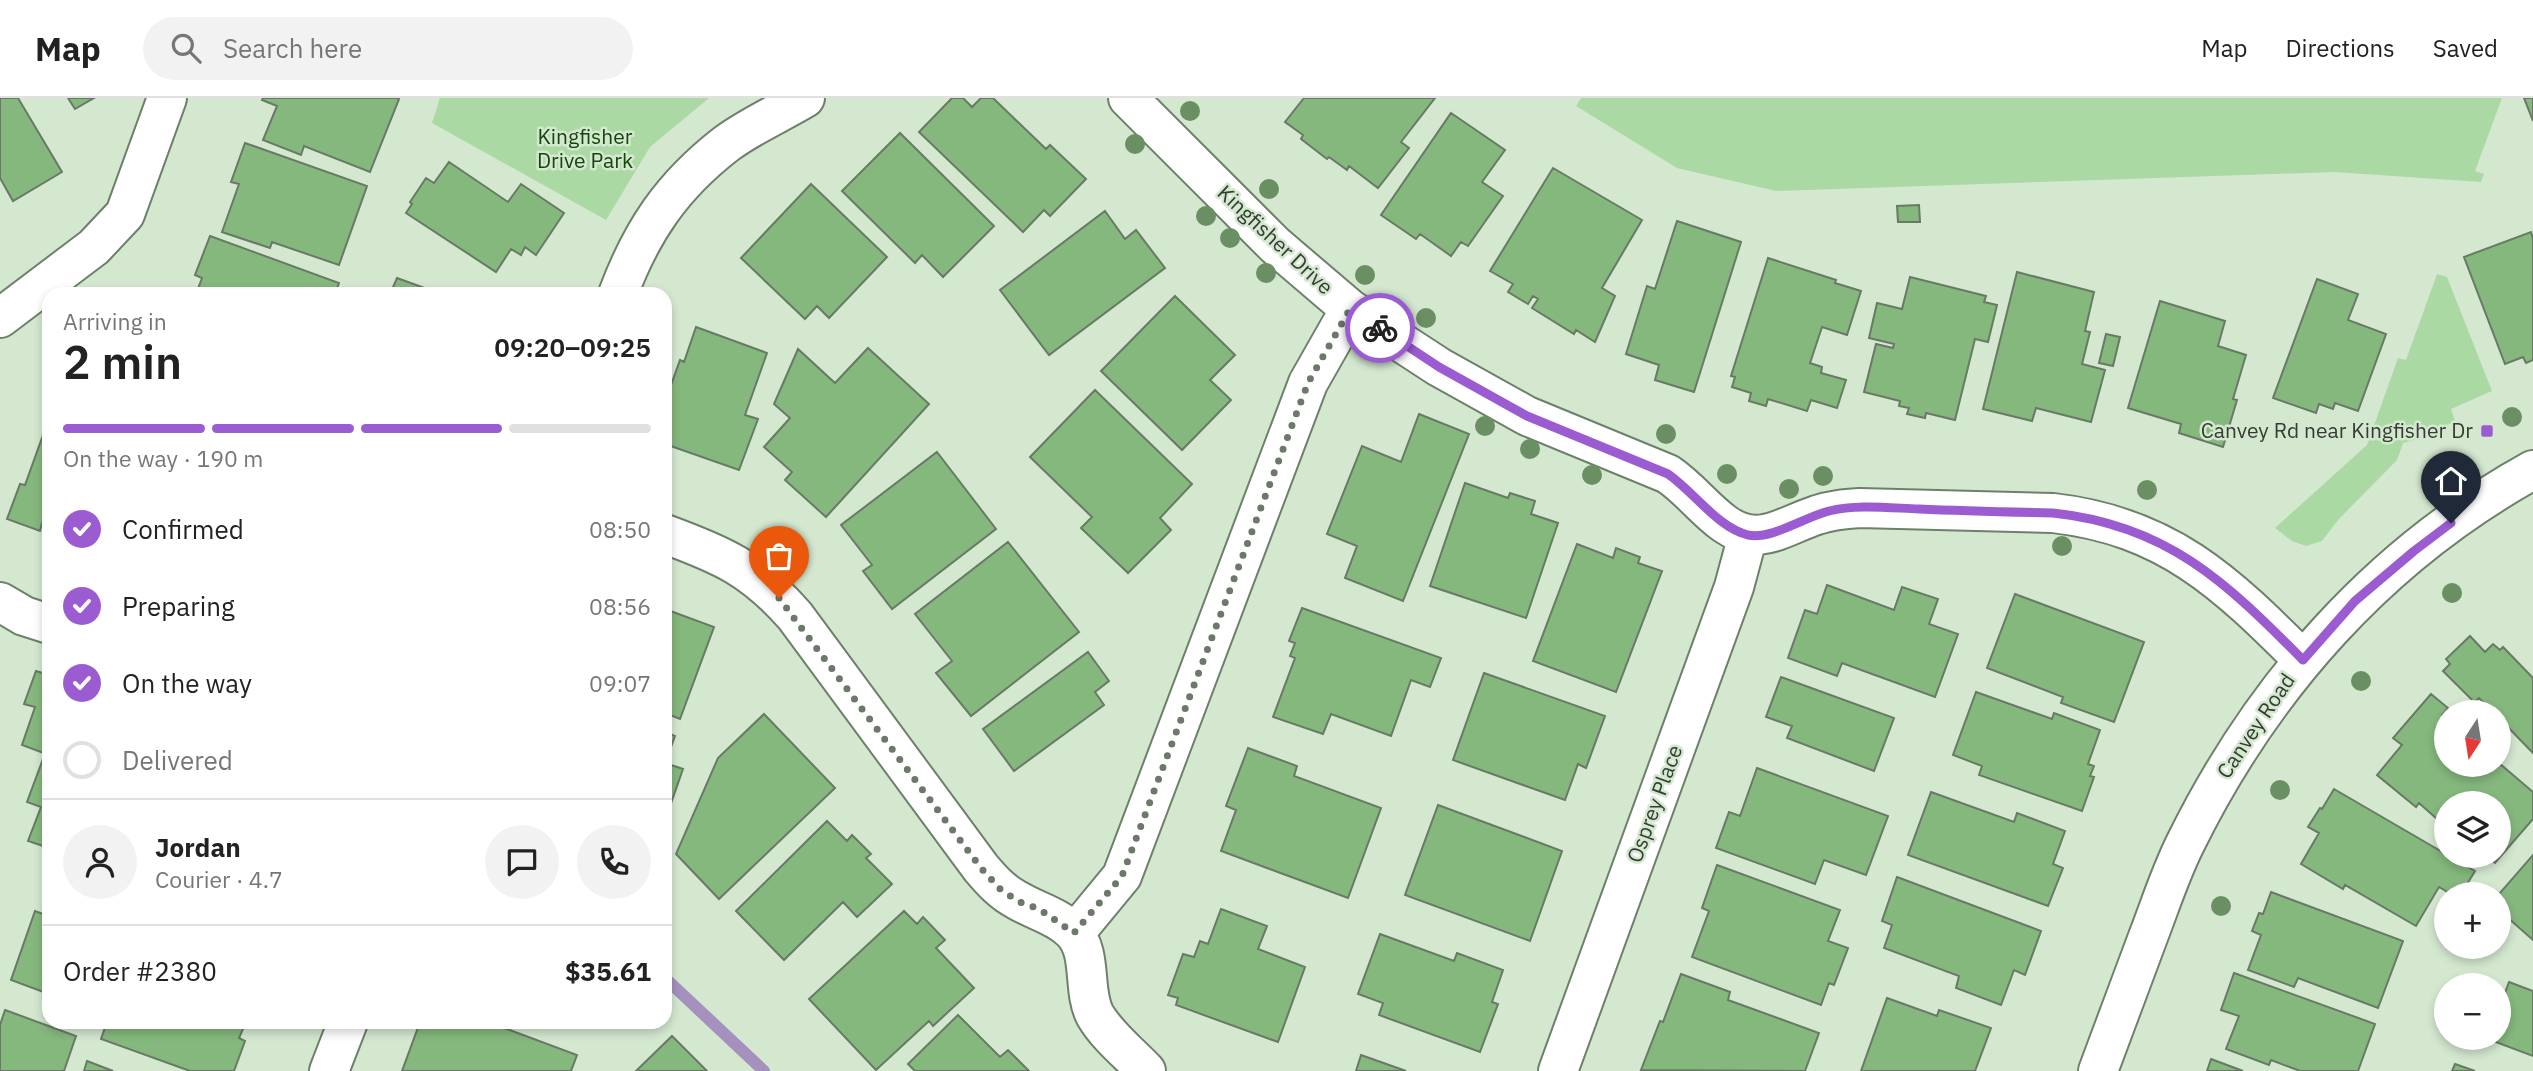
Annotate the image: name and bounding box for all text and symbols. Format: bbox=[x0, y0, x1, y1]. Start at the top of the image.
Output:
search box bbox=[143, 17, 633, 80]
text: Map bbox=[35, 27, 101, 70]
icon: search bbox=[167, 29, 205, 67]
text: Search here bbox=[223, 31, 362, 65]
text: Map bbox=[2201, 32, 2247, 64]
text: Directions bbox=[2285, 32, 2395, 64]
text: Saved bbox=[2433, 32, 2498, 64]
park label: Kingfisher Drive Park bbox=[537, 122, 633, 174]
street label: Kingfisher Drive bbox=[1212, 178, 1340, 300]
courier bbox=[1345, 293, 1415, 363]
text: Arriving in bbox=[63, 306, 167, 336]
icon: bike bbox=[1361, 309, 1399, 347]
text: 09:20–09:25 bbox=[494, 330, 651, 364]
text: 2 min bbox=[63, 332, 182, 392]
place label: Canvey Rd near Kingfisher Dr bbox=[2201, 416, 2473, 444]
marker: Canvey Rd near Kingfisher Dr bbox=[2479, 423, 2495, 439]
text: On the way · 190 m bbox=[63, 443, 263, 473]
pin bbox=[2421, 451, 2481, 523]
icon: home bbox=[2432, 462, 2470, 500]
icon: check bbox=[63, 510, 101, 548]
text: Confirmed bbox=[122, 512, 244, 546]
text: 08:50 bbox=[589, 514, 651, 544]
pin bbox=[749, 526, 809, 598]
icon: bag bbox=[760, 537, 798, 575]
icon: check bbox=[63, 587, 101, 625]
text: Preparing bbox=[122, 589, 235, 623]
text: 08:56 bbox=[589, 591, 651, 621]
icon: check bbox=[63, 664, 101, 702]
text: On the way bbox=[122, 666, 252, 700]
street label: Canvey Road bbox=[2210, 667, 2301, 784]
text: 09:07 bbox=[589, 668, 651, 698]
north arrow bbox=[2434, 700, 2511, 777]
map controls bbox=[2434, 700, 2511, 1050]
street label: Osprey Place bbox=[1620, 741, 1688, 866]
text: Delivered bbox=[122, 743, 233, 777]
button: layers bbox=[2434, 791, 2511, 868]
button: person bbox=[63, 825, 137, 899]
button: chat bbox=[485, 825, 559, 899]
button: phone bbox=[577, 825, 651, 899]
text: Jordan bbox=[155, 830, 241, 864]
text: Courier · 4.7 bbox=[155, 864, 283, 894]
button: + bbox=[2434, 882, 2511, 959]
text: Order #2380 bbox=[63, 954, 217, 988]
text: $35.61 bbox=[565, 954, 651, 988]
button: − bbox=[2434, 973, 2511, 1050]

